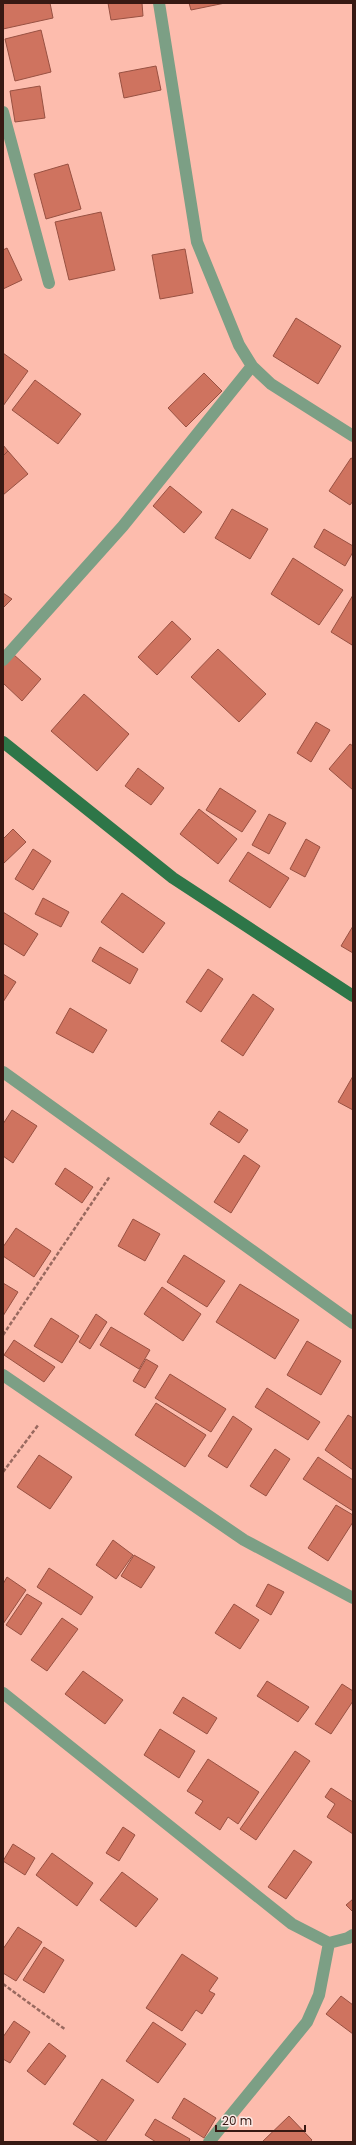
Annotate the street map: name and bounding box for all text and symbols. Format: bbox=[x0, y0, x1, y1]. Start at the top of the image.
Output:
scale bar bbox=[216, 2107, 305, 2133]
text: 20 m bbox=[222, 2112, 252, 2129]

